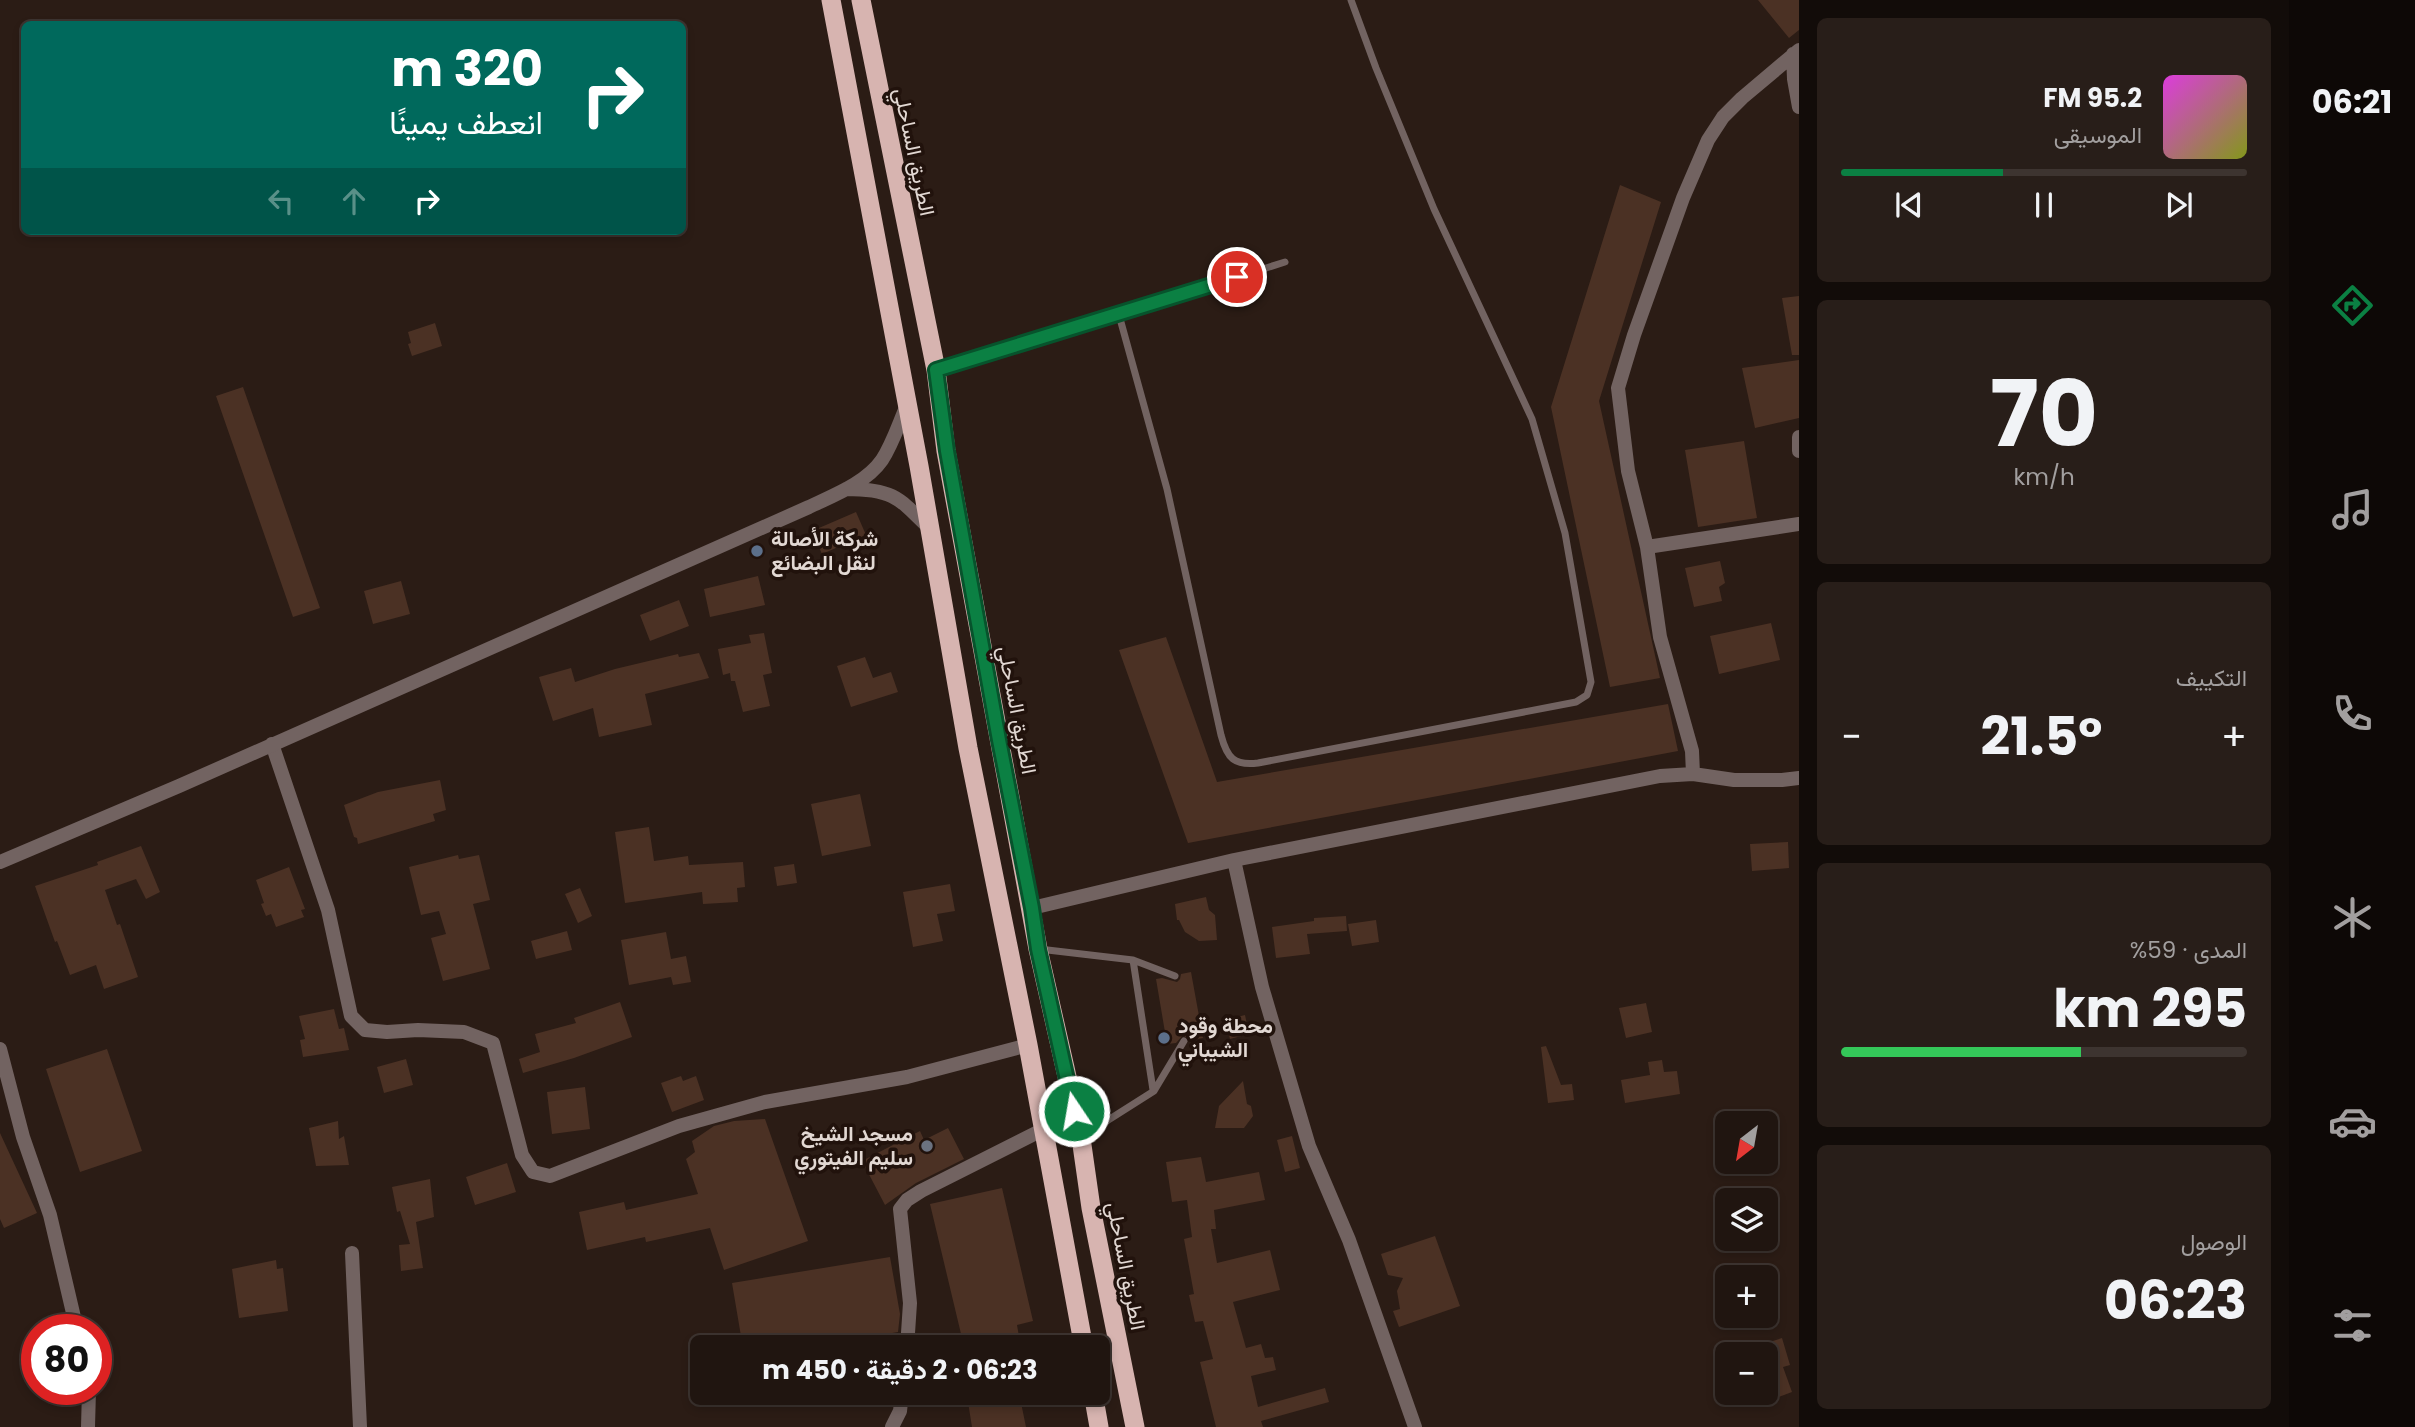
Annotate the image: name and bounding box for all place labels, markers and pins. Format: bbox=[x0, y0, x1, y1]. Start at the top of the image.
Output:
pin bbox=[1207, 247, 1267, 307]
place label: شركة الأصالة لنقل البضائع bbox=[771, 524, 878, 577]
marker: شركة الأصالة لنقل البضائع bbox=[749, 543, 765, 559]
place label: محطة وقود الشيباني bbox=[1178, 1011, 1273, 1067]
marker: محطة وقود الشيباني bbox=[1156, 1030, 1172, 1046]
place label: مسجد الشيخ سليم الفيتوري bbox=[794, 1119, 913, 1175]
marker: مسجد الشيخ سليم الفيتوري bbox=[919, 1138, 935, 1154]

